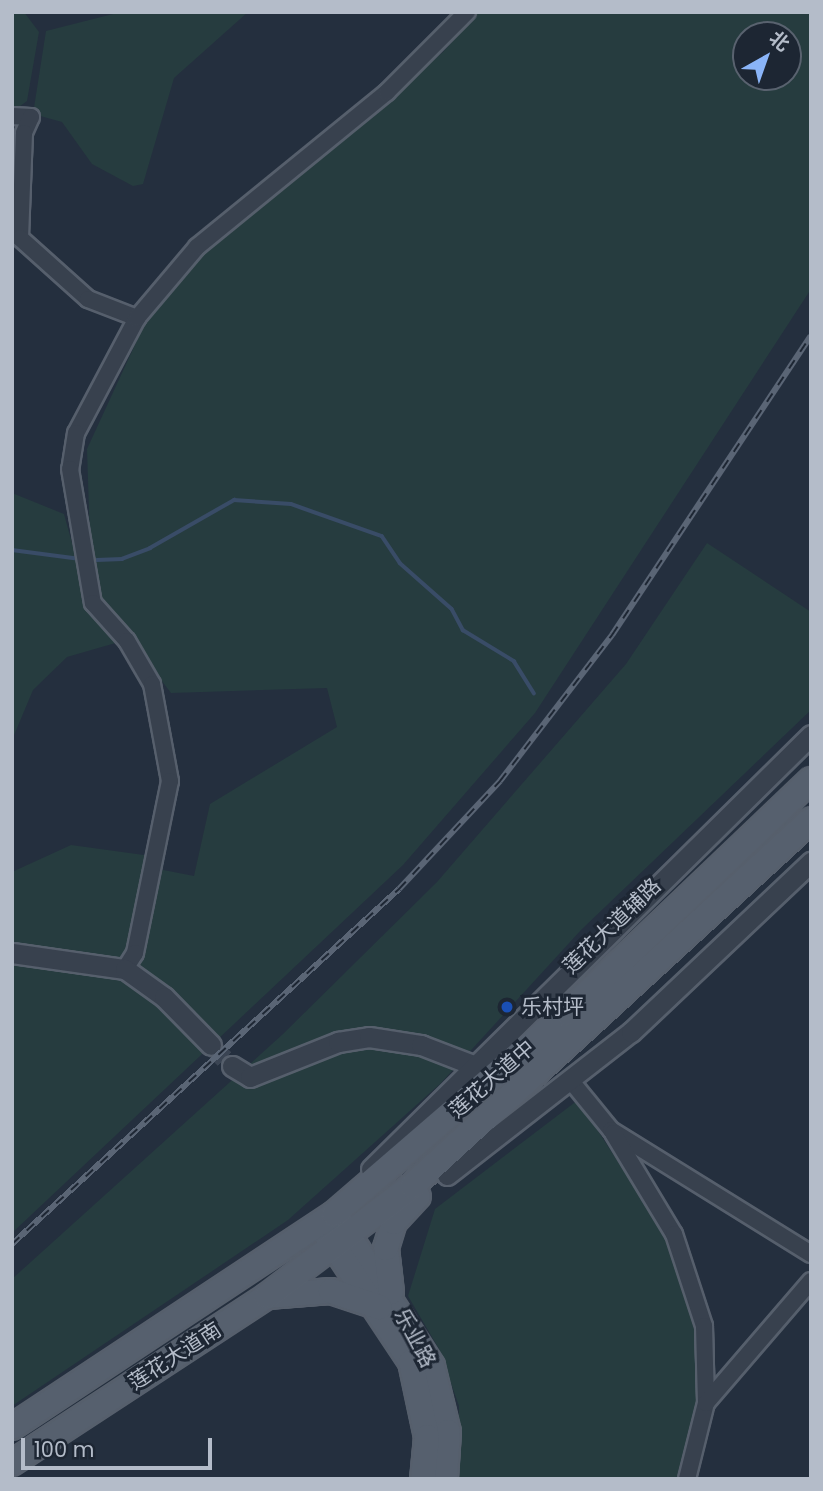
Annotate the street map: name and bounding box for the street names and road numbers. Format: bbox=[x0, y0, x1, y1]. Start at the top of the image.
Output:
street label: 莲花大道辅路 bbox=[558, 873, 666, 979]
street label: 莲花大道中 bbox=[444, 1035, 540, 1123]
street label: 乐业路 bbox=[389, 1304, 441, 1372]
street label: 莲花大道南 bbox=[124, 1317, 226, 1395]

